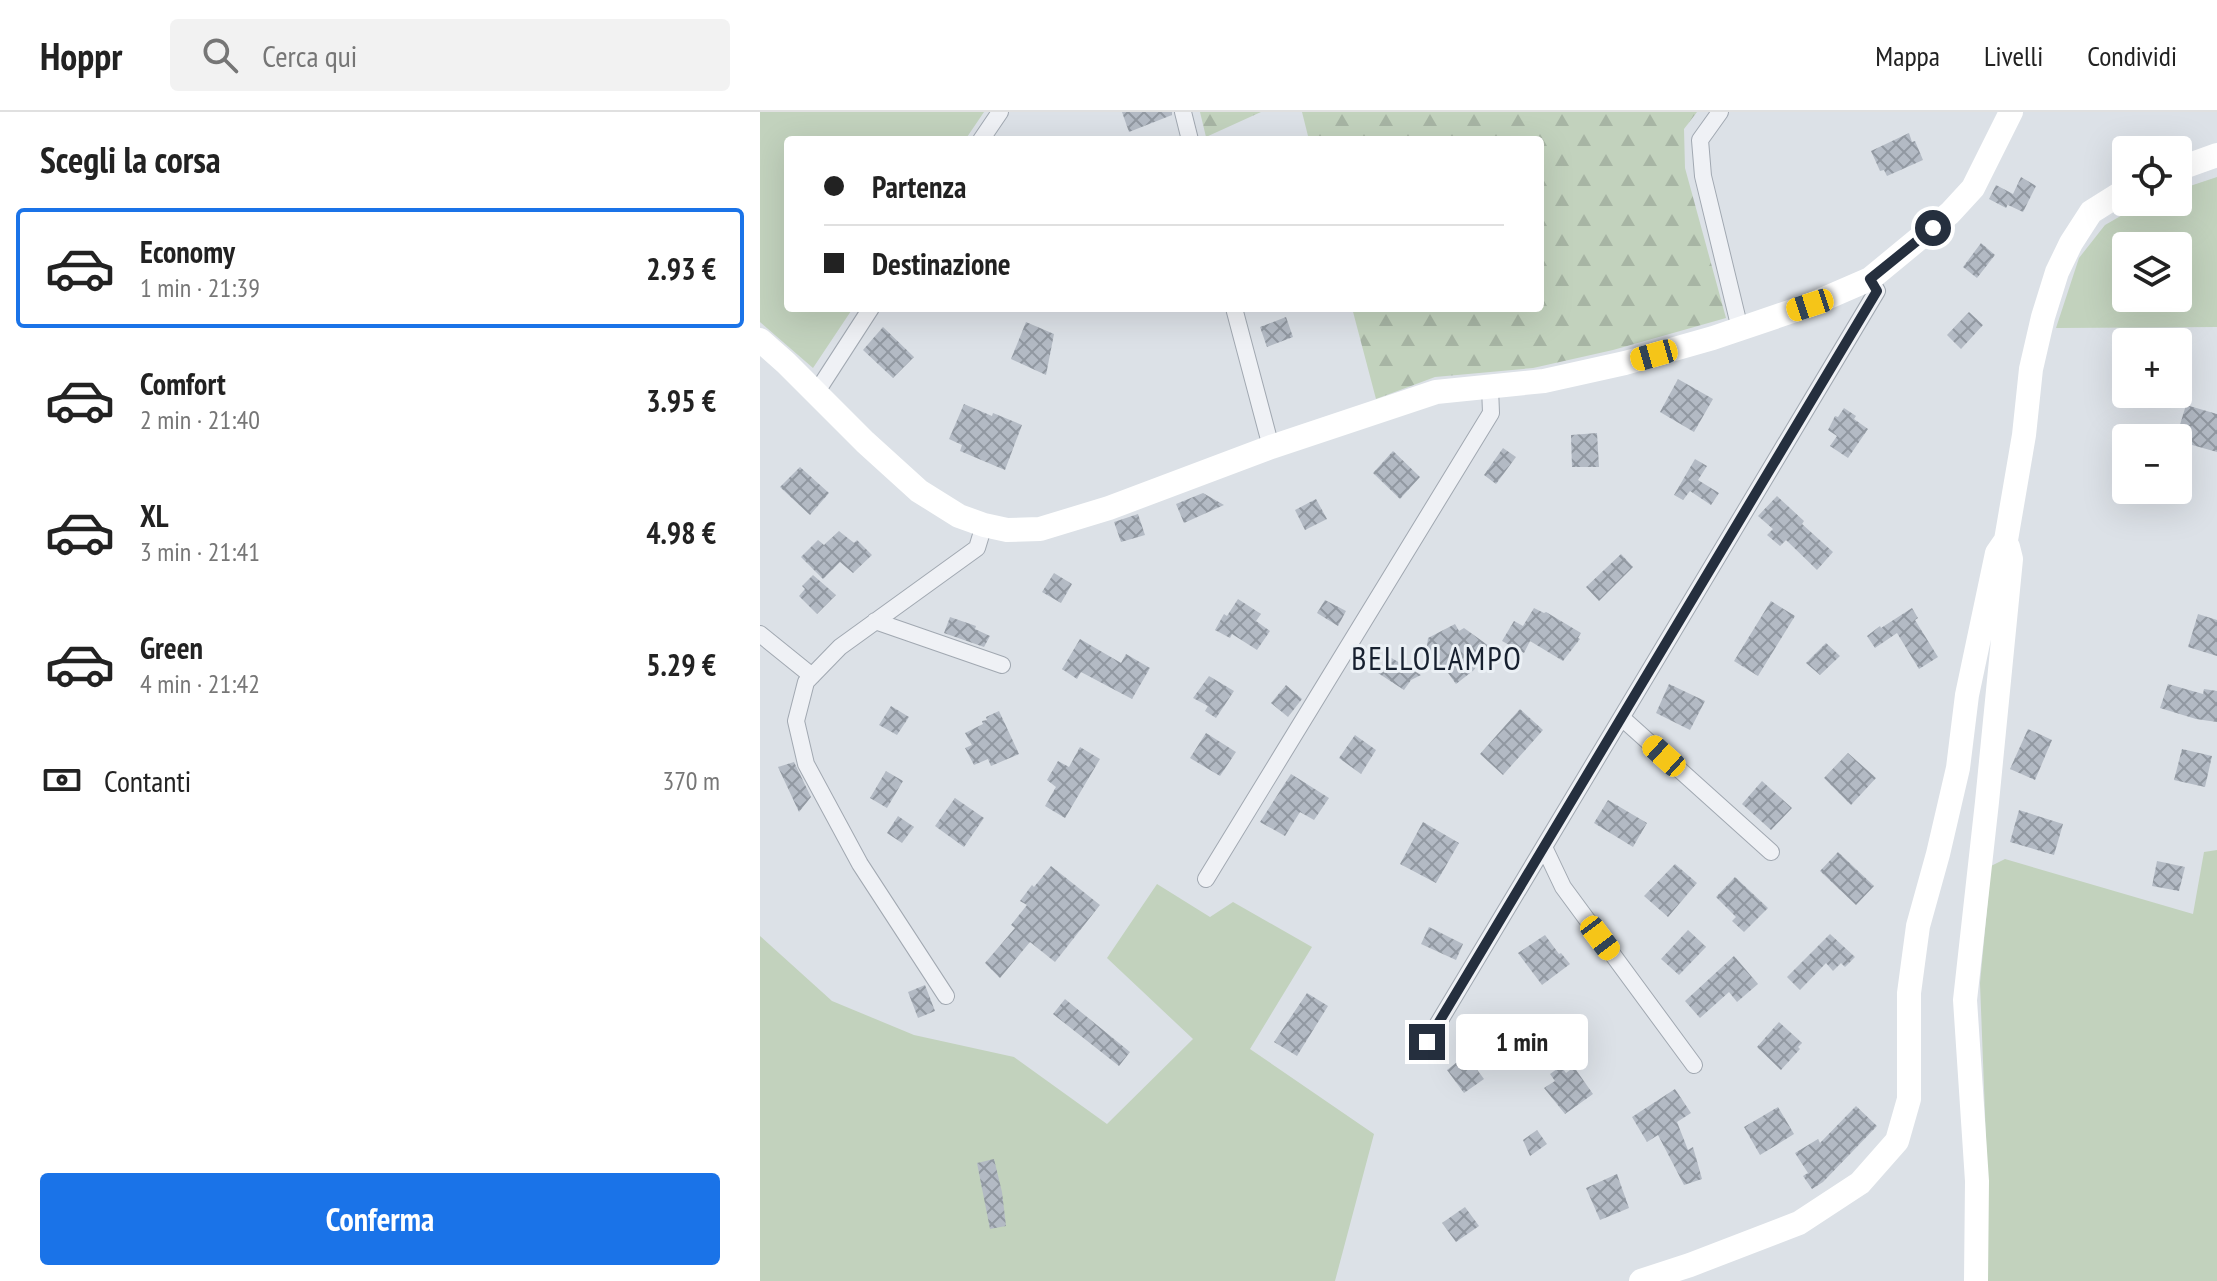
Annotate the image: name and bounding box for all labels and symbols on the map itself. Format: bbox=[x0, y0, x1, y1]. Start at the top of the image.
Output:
route start bbox=[1915, 210, 1951, 246]
car bbox=[1783, 286, 1837, 324]
car bbox=[1628, 337, 1680, 373]
district label: BELLOLAMPO bbox=[1351, 637, 1523, 679]
car bbox=[1638, 731, 1690, 781]
car bbox=[1576, 912, 1624, 964]
callout: 1 min bbox=[1455, 1014, 1587, 1070]
route end bbox=[1409, 1024, 1445, 1060]

